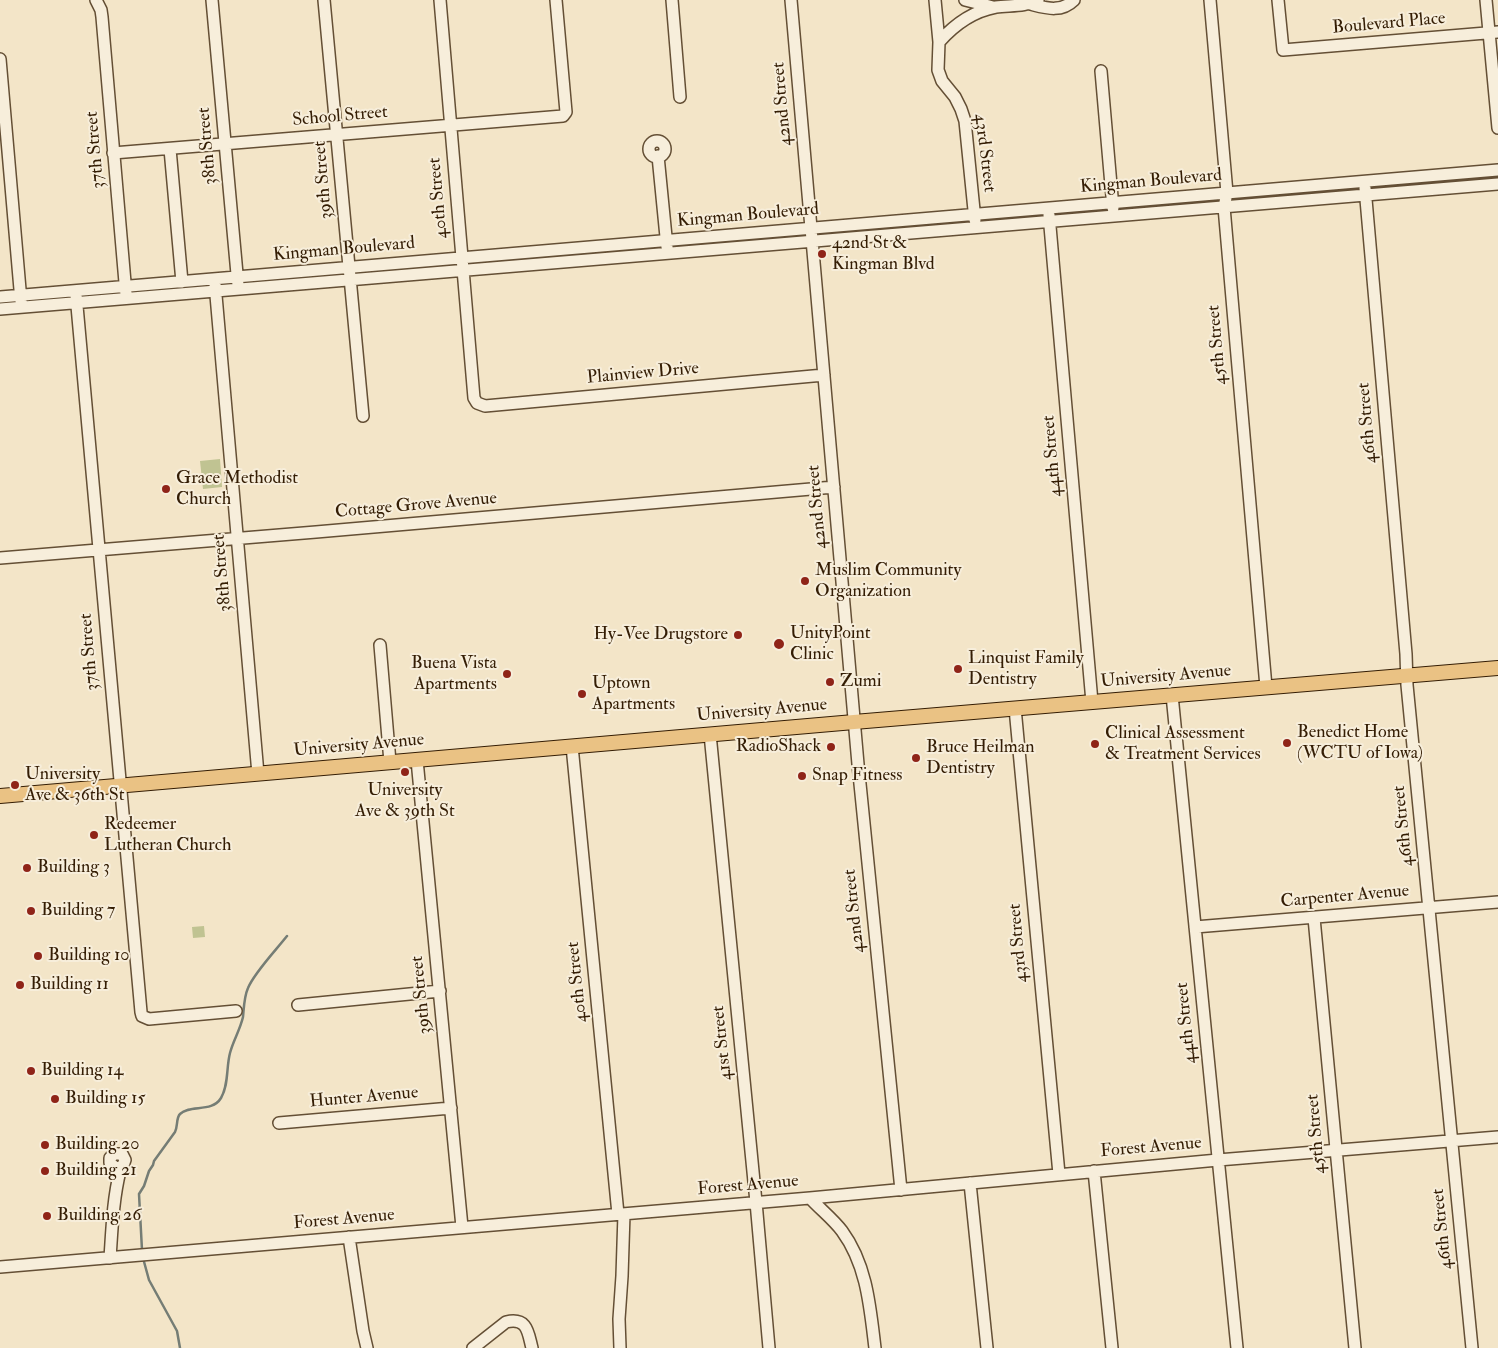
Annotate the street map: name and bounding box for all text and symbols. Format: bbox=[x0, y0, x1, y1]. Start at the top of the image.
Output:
street label: Boulevard Place bbox=[1332, 8, 1446, 40]
street label: 42nd Street bbox=[769, 61, 797, 147]
street label: School Street bbox=[291, 102, 389, 132]
street label: 38th Street bbox=[194, 106, 222, 186]
street label: 37th Street bbox=[82, 110, 110, 190]
street label: 43rd Street bbox=[968, 112, 1000, 194]
street label: 39th Street bbox=[310, 140, 338, 220]
street label: 40th Street bbox=[425, 157, 453, 239]
street label: Kingman Boulevard bbox=[1079, 165, 1223, 199]
street label: Kingman Boulevard bbox=[676, 199, 820, 233]
street label: Kingman Boulevard bbox=[272, 233, 416, 267]
place label: 42nd St & Kingman Blvd bbox=[832, 233, 935, 276]
marker: 42nd St & Kingman Blvd bbox=[816, 248, 828, 260]
street label: 45th Street bbox=[1204, 304, 1232, 386]
street label: Plainview Drive bbox=[586, 358, 700, 390]
street label: 46th Street bbox=[1354, 382, 1382, 464]
street label: 44th Street bbox=[1039, 414, 1067, 498]
street label: 42nd Street bbox=[804, 464, 832, 550]
place label: Grace Methodist Church bbox=[176, 468, 298, 510]
marker: Grace Methodist Church bbox=[160, 483, 172, 495]
street label: Cottage Grove Avenue bbox=[334, 488, 498, 524]
street label: 38th Street bbox=[209, 533, 237, 613]
place label: Muslim Community Organization bbox=[815, 560, 961, 602]
marker: Muslim Community Organization bbox=[799, 575, 811, 587]
street label: 37th Street bbox=[76, 612, 104, 692]
place label: UnityPoint Clinic bbox=[790, 623, 871, 666]
place label: Hy-Vee Drugstore bbox=[594, 624, 728, 646]
marker: Hy-Vee Drugstore bbox=[732, 629, 744, 641]
marker: UnityPoint Clinic bbox=[772, 637, 786, 651]
place label: Linquist Family Dentistry bbox=[968, 648, 1084, 691]
place label: Buena Vista Apartments bbox=[411, 653, 497, 696]
street label: University Avenue bbox=[1100, 661, 1232, 693]
marker: Linquist Family Dentistry bbox=[952, 663, 964, 675]
marker: Buena Vista Apartments bbox=[501, 668, 513, 680]
place label: Zumi bbox=[840, 671, 882, 693]
place label: Uptown Apartments bbox=[592, 673, 675, 716]
marker: Zumi bbox=[824, 676, 836, 688]
marker: Uptown Apartments bbox=[576, 688, 588, 700]
street label: University Avenue bbox=[696, 695, 828, 727]
place label: Benedict Home (WCTU of Iowa) bbox=[1297, 722, 1423, 764]
place label: Clinical Assessment & Treatment Services bbox=[1105, 723, 1261, 766]
street label: University Avenue bbox=[293, 730, 425, 762]
place label: RadioShack bbox=[736, 736, 821, 758]
place label: Bruce Heilman Dentistry bbox=[926, 737, 1034, 780]
marker: Benedict Home (WCTU of Iowa) bbox=[1281, 737, 1293, 749]
marker: Clinical Assessment & Treatment Services bbox=[1089, 738, 1101, 750]
marker: RadioShack bbox=[825, 741, 837, 753]
marker: Bruce Heilman Dentistry bbox=[910, 752, 922, 764]
place label: University Ave & 36th St bbox=[25, 764, 125, 806]
place label: Snap Fitness bbox=[812, 765, 902, 787]
marker: University Ave & 39th St bbox=[399, 766, 411, 778]
marker: Snap Fitness bbox=[796, 770, 808, 782]
marker: University Ave & 36th St bbox=[9, 779, 21, 791]
place label: University Ave & 39th St bbox=[355, 780, 455, 822]
street label: 46th Street bbox=[1389, 784, 1419, 868]
place label: Redeemer Lutheran Church bbox=[104, 814, 231, 856]
marker: Redeemer Lutheran Church bbox=[88, 829, 100, 841]
place label: Building 3 bbox=[37, 857, 110, 879]
marker: Building 3 bbox=[21, 862, 33, 874]
street label: 42nd Street bbox=[840, 868, 870, 954]
street label: Carpenter Avenue bbox=[1280, 881, 1410, 913]
place label: Building 7 bbox=[41, 900, 115, 922]
street label: 43rd Street bbox=[1005, 903, 1033, 983]
marker: Building 7 bbox=[25, 905, 37, 917]
street label: 40th Street bbox=[563, 940, 593, 1024]
place label: Building 10 bbox=[48, 945, 130, 967]
marker: Building 10 bbox=[32, 950, 44, 962]
street label: 39th Street bbox=[407, 955, 437, 1035]
place label: Building 11 bbox=[30, 974, 109, 996]
marker: Building 11 bbox=[14, 979, 26, 991]
street label: 44th Street bbox=[1172, 981, 1202, 1065]
street label: 41st Street bbox=[708, 1004, 738, 1082]
place label: Building 14 bbox=[41, 1060, 123, 1082]
marker: Building 14 bbox=[25, 1065, 37, 1077]
street label: Hunter Avenue bbox=[309, 1082, 419, 1114]
place label: Building 15 bbox=[65, 1088, 145, 1110]
marker: Building 15 bbox=[49, 1093, 61, 1105]
street label: 45th Street bbox=[1303, 1093, 1331, 1175]
street label: Forest Avenue bbox=[1099, 1133, 1203, 1163]
place label: Building 20 bbox=[55, 1134, 139, 1156]
marker: Building 20 bbox=[39, 1139, 51, 1151]
place label: Building 21 bbox=[55, 1160, 137, 1182]
marker: Building 21 bbox=[39, 1165, 51, 1177]
street label: Forest Avenue bbox=[696, 1171, 800, 1201]
street label: 46th Street bbox=[1428, 1187, 1458, 1271]
place label: Building 26 bbox=[57, 1205, 141, 1227]
street label: Forest Avenue bbox=[292, 1205, 396, 1235]
marker: Building 26 bbox=[41, 1210, 53, 1222]

